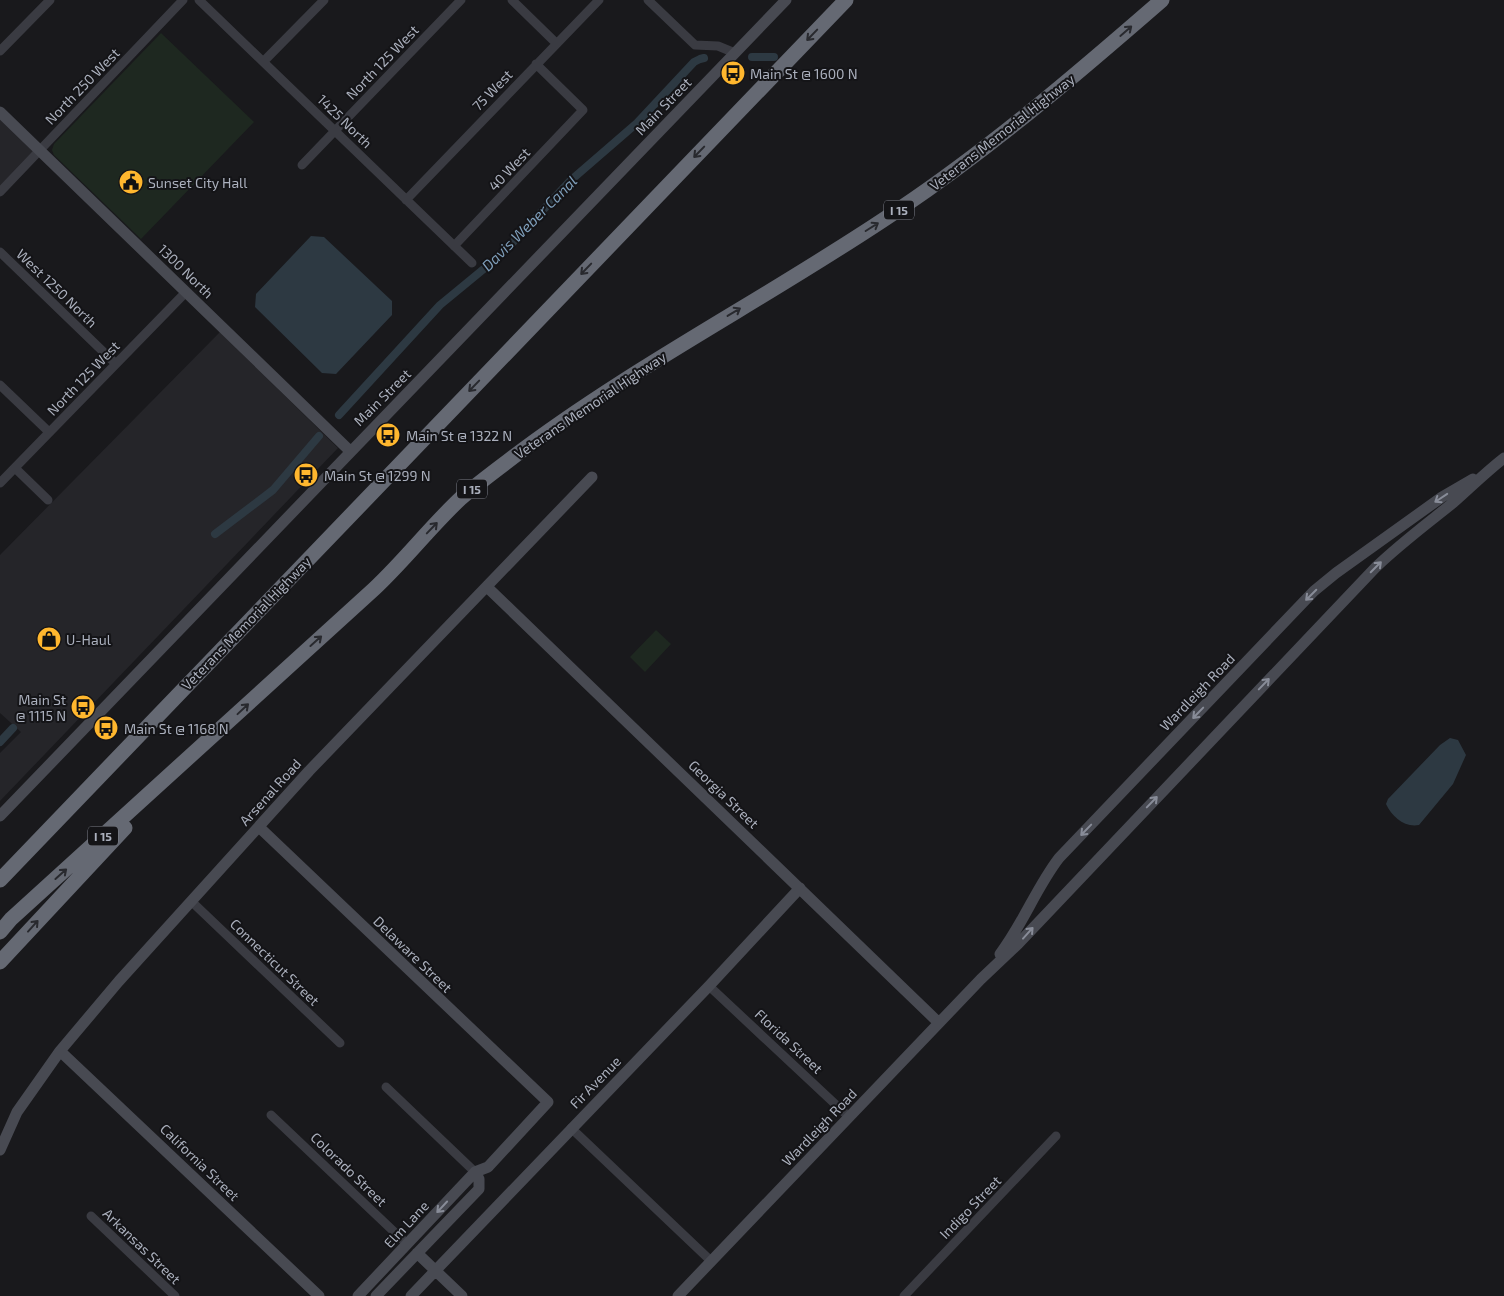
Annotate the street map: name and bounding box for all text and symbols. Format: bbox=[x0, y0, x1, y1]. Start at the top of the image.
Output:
street label: North 125 West bbox=[342, 21, 422, 103]
one-way arrow bbox=[1120, 25, 1133, 37]
one-way arrow bbox=[806, 29, 818, 41]
street label: North 250 West bbox=[41, 44, 123, 128]
bus stop icon: Main St @ 1600 N bbox=[720, 60, 746, 86]
place label: Main St @ 1600 N bbox=[750, 65, 858, 82]
street label: 75 West bbox=[468, 66, 516, 114]
street label: Veterans Memorial Highway bbox=[926, 70, 1078, 194]
street label: Main Street bbox=[631, 74, 695, 138]
street label: 1425 North bbox=[314, 91, 376, 151]
street label: 40 West bbox=[485, 144, 533, 194]
one-way arrow bbox=[693, 146, 705, 158]
public building icon: Sunset City Hall bbox=[118, 169, 144, 195]
water label: Davis Weber Canal bbox=[478, 172, 580, 274]
place label: Sunset City Hall bbox=[148, 174, 248, 191]
road number: I 15 bbox=[884, 200, 914, 220]
one-way arrow bbox=[864, 222, 878, 232]
street label: 1300 North bbox=[155, 240, 217, 302]
street label: West 1250 North bbox=[13, 245, 101, 331]
one-way arrow bbox=[581, 263, 593, 275]
one-way arrow bbox=[726, 307, 740, 317]
street label: North 125 West bbox=[43, 337, 123, 419]
street label: Veterans Memorial Highway bbox=[511, 348, 669, 462]
street label: Main Street bbox=[350, 365, 414, 429]
one-way arrow bbox=[468, 380, 480, 393]
bus stop icon: Main St @ 1322 N bbox=[375, 422, 401, 448]
place label: Main St @ 1322 N bbox=[406, 427, 512, 444]
bus stop icon: Main St @ 1299 N bbox=[293, 462, 319, 488]
place label: Main St @ 1299 N bbox=[324, 467, 431, 484]
road number: I 15 bbox=[457, 479, 487, 498]
one-way arrow bbox=[1434, 493, 1448, 503]
one-way arrow bbox=[426, 522, 438, 534]
street label: Veterans Memorial Highway bbox=[178, 552, 315, 693]
one-way arrow bbox=[1370, 561, 1382, 573]
one-way arrow bbox=[1304, 589, 1317, 601]
shop icon: U-Haul bbox=[36, 626, 62, 652]
place label: U-Haul bbox=[66, 631, 112, 648]
one-way arrow bbox=[310, 635, 323, 647]
street label: Wardleigh Road bbox=[1156, 650, 1238, 734]
one-way arrow bbox=[1258, 678, 1270, 691]
place label: Main St @ 1115 N bbox=[16, 691, 66, 724]
bus stop icon: Main St @ 1115 N bbox=[70, 694, 96, 720]
one-way arrow bbox=[236, 703, 249, 715]
one-way arrow bbox=[1192, 706, 1204, 719]
bus stop icon: Main St @ 1168 N bbox=[93, 715, 119, 741]
place label: Main St @ 1168 N bbox=[124, 720, 229, 737]
street label: Arsenal Road bbox=[236, 755, 304, 829]
street label: Georgia Street bbox=[685, 756, 763, 832]
one-way arrow bbox=[1146, 796, 1158, 809]
one-way arrow bbox=[1080, 824, 1092, 836]
road number: I 15 bbox=[88, 826, 118, 846]
one-way arrow bbox=[54, 868, 67, 880]
street label: Delaware Street bbox=[370, 912, 456, 996]
street label: Connecticut Street bbox=[227, 915, 323, 1009]
one-way arrow bbox=[27, 920, 39, 933]
one-way arrow bbox=[1022, 927, 1034, 940]
street label: Florida Street bbox=[752, 1005, 826, 1077]
street label: Fir Avenue bbox=[566, 1052, 624, 1112]
street label: Wardleigh Road bbox=[778, 1085, 860, 1169]
street label: California Street bbox=[157, 1120, 243, 1204]
street label: Colorado Street bbox=[307, 1128, 391, 1210]
street label: Indigo Street bbox=[936, 1172, 1004, 1242]
street label: Elm Lane bbox=[380, 1197, 432, 1251]
one-way arrow bbox=[436, 1201, 448, 1214]
street label: Arkansas Street bbox=[100, 1205, 184, 1287]

